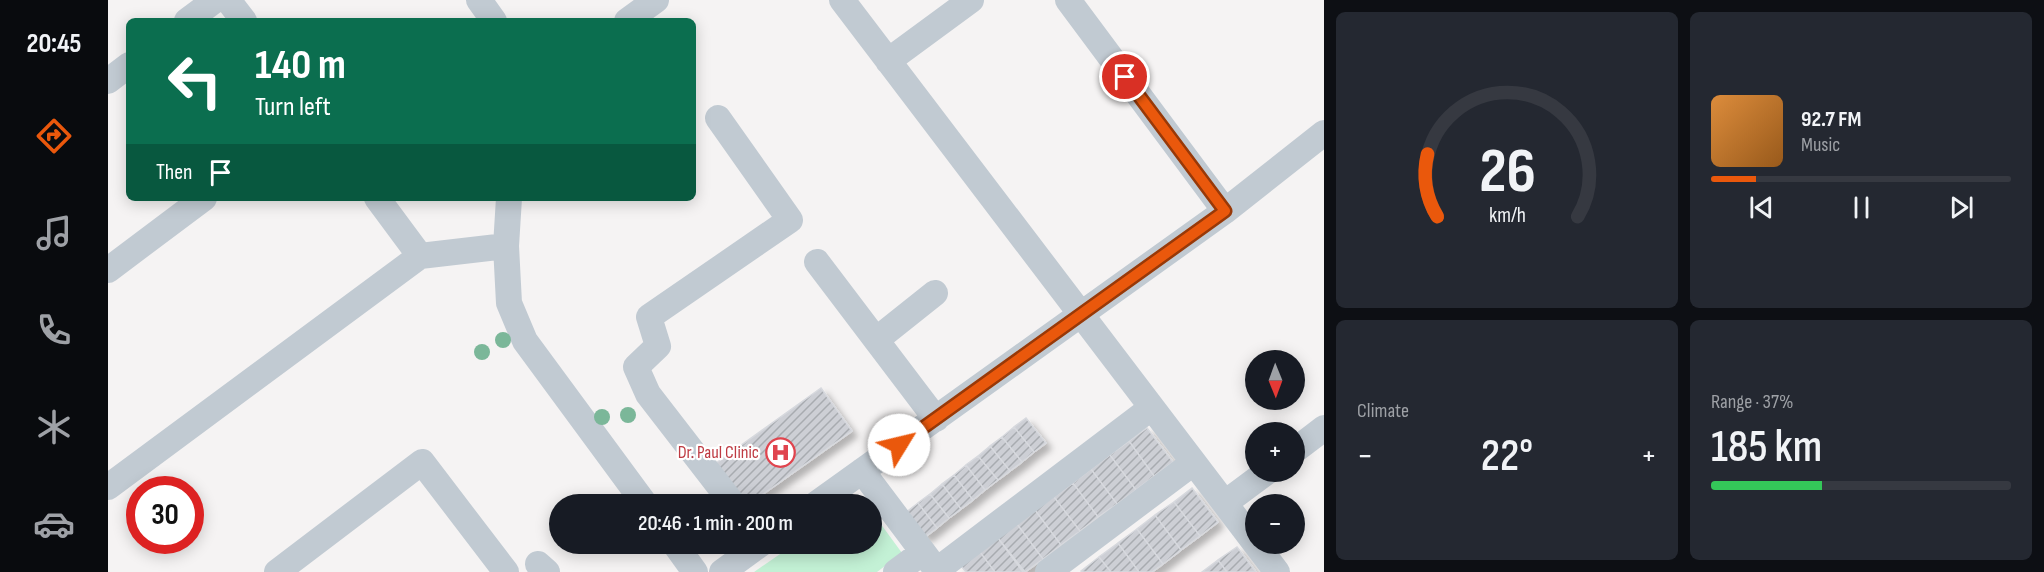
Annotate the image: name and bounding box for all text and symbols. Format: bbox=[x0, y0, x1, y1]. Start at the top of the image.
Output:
text: 20:45 bbox=[27, 28, 81, 60]
text: 140 m bbox=[255, 40, 346, 91]
icon: left bbox=[156, 42, 234, 120]
pin bbox=[1099, 51, 1150, 102]
icon: arrive bbox=[1108, 60, 1141, 93]
text: Turn left bbox=[255, 91, 331, 123]
text: 92.7 FM bbox=[1801, 106, 1861, 133]
icon: directions bbox=[33, 115, 75, 157]
text: Music bbox=[1801, 133, 1840, 157]
text: 26 bbox=[1479, 135, 1535, 210]
icon: arrive bbox=[204, 156, 237, 189]
text: Then bbox=[156, 159, 192, 186]
icon: previous bbox=[1745, 191, 1778, 224]
icon: pause bbox=[1845, 191, 1878, 224]
icon: next bbox=[1945, 191, 1978, 224]
text: km/h bbox=[1488, 203, 1526, 228]
icon: music bbox=[33, 212, 75, 254]
icon: phone bbox=[33, 309, 75, 351]
north arrow bbox=[1245, 350, 1305, 410]
map controls bbox=[1245, 350, 1305, 554]
text: Range · 37% bbox=[1711, 390, 1793, 414]
text: Climate bbox=[1357, 399, 1409, 423]
icon: climate bbox=[33, 406, 75, 448]
position arrow bbox=[867, 413, 931, 477]
text: 185 km bbox=[1711, 420, 1822, 475]
button: + bbox=[1245, 422, 1305, 482]
text: 22° bbox=[1481, 429, 1533, 484]
hospital icon: Dr. Paul Clinic bbox=[764, 436, 796, 468]
text: − bbox=[1357, 436, 1373, 476]
text: + bbox=[1641, 436, 1657, 476]
place label: Dr. Paul Clinic bbox=[678, 442, 759, 463]
speed limit sign: 30 bbox=[126, 476, 204, 554]
button: − bbox=[1245, 494, 1305, 554]
icon: car bbox=[33, 503, 75, 545]
text: 20:46 · 1 min · 200 m bbox=[638, 510, 793, 537]

